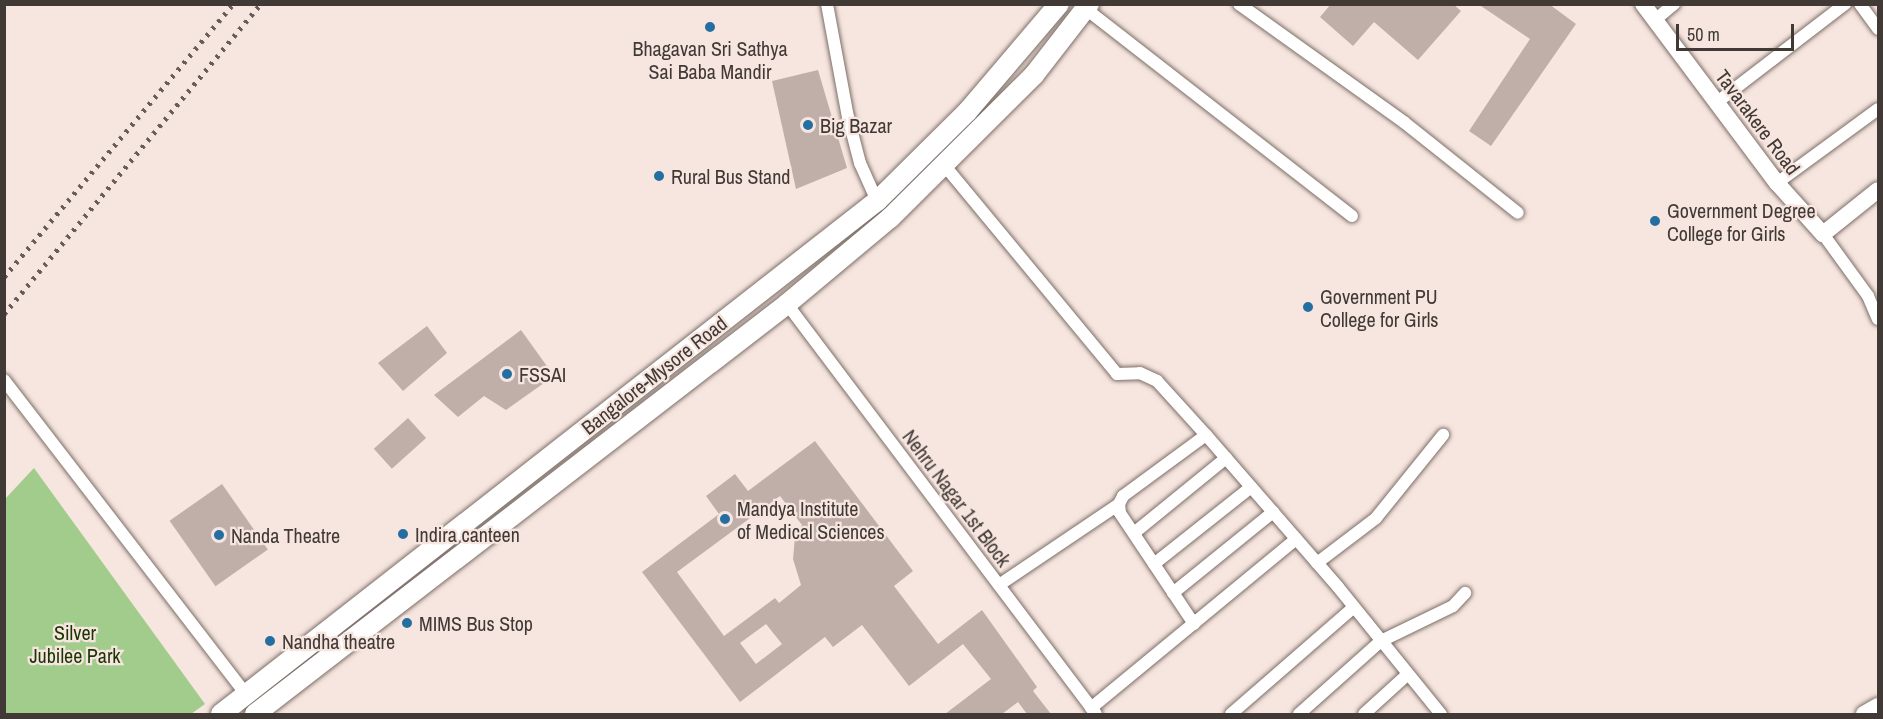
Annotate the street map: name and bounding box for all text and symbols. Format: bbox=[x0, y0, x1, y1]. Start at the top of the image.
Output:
scale bar bbox=[1679, 12, 1798, 50]
marker: Bhagavan Sri Sathya Sai Baba Mandir bbox=[703, 20, 717, 34]
text: 50 m bbox=[1687, 22, 1720, 47]
place label: Bhagavan Sri Sathya Sai Baba Mandir bbox=[633, 36, 787, 83]
street label: Tavarakere Road bbox=[1711, 65, 1805, 179]
place label: Big Bazar bbox=[820, 113, 892, 137]
marker: Big Bazar bbox=[801, 118, 815, 132]
place label: Rural Bus Stand bbox=[671, 164, 790, 188]
marker: Rural Bus Stand bbox=[652, 169, 666, 183]
place label: Government Degree College for Girls bbox=[1667, 198, 1816, 245]
marker: Government Degree College for Girls bbox=[1648, 214, 1662, 228]
place label: Government PU College for Girls bbox=[1320, 284, 1438, 331]
marker: Government PU College for Girls bbox=[1301, 300, 1315, 314]
street label: Bangalore-Mysore Road bbox=[577, 311, 731, 439]
place label: FSSAI bbox=[519, 362, 566, 386]
marker: FSSAI bbox=[500, 367, 514, 381]
street label: Nehru Nagar 1st Block bbox=[898, 425, 1016, 571]
place label: Mandya Institute of Medical Sciences bbox=[737, 496, 885, 543]
marker: Mandya Institute of Medical Sciences bbox=[718, 512, 732, 526]
place label: Indira canteen bbox=[415, 522, 520, 546]
place label: Nanda Theatre bbox=[231, 523, 340, 547]
marker: Indira canteen bbox=[396, 527, 410, 541]
marker: Nanda Theatre bbox=[212, 528, 226, 542]
place label: MIMS Bus Stop bbox=[419, 611, 533, 635]
marker: MIMS Bus Stop bbox=[400, 616, 414, 630]
park label: Silver Jubilee Park bbox=[29, 621, 121, 668]
place label: Nandha theatre bbox=[282, 629, 395, 653]
marker: Nandha theatre bbox=[263, 634, 277, 648]

